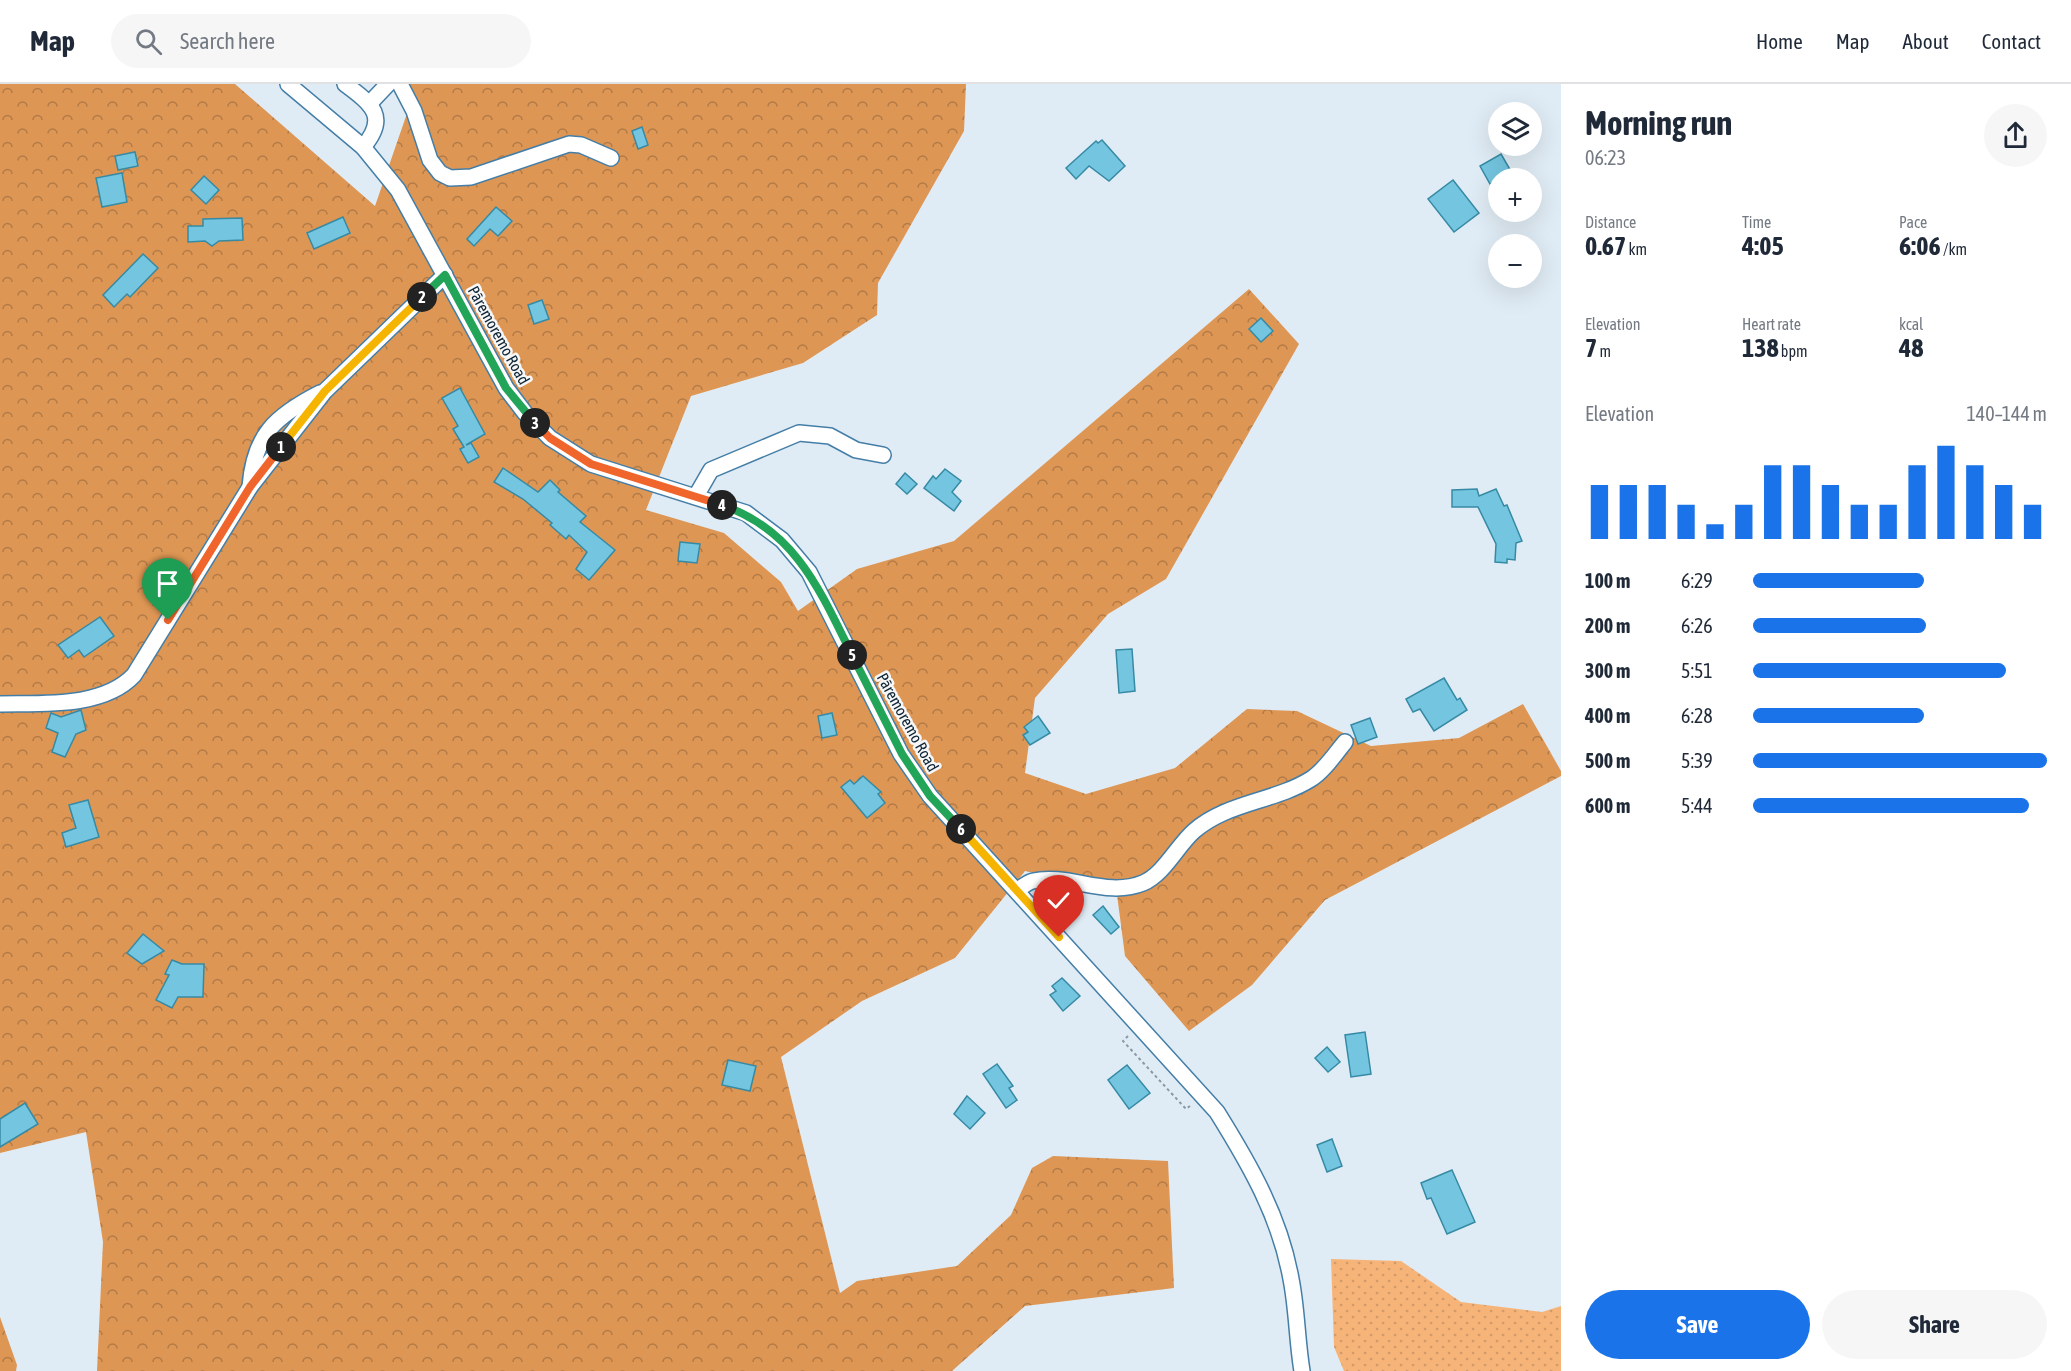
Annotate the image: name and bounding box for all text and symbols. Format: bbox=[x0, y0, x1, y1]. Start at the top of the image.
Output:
search box bbox=[111, 14, 531, 68]
text: Map bbox=[30, 25, 75, 57]
icon: search bbox=[132, 25, 165, 58]
text: Search here bbox=[180, 28, 275, 54]
text: Home bbox=[1756, 29, 1803, 53]
text: Map bbox=[1836, 29, 1870, 53]
text: About bbox=[1903, 29, 1949, 53]
text: Contact bbox=[1982, 29, 2041, 53]
map controls bbox=[1488, 102, 1542, 288]
button: layers bbox=[1488, 102, 1542, 156]
text: Morning run bbox=[1585, 104, 1732, 142]
button: share bbox=[1984, 104, 2047, 167]
text: 06:23 bbox=[1585, 146, 1626, 169]
button: + bbox=[1488, 168, 1542, 222]
text: Distance bbox=[1585, 213, 1636, 231]
text: Time bbox=[1742, 213, 1771, 231]
text: Pace bbox=[1899, 213, 1927, 231]
text: 0.67 bbox=[1585, 231, 1626, 261]
text: 4:05 bbox=[1742, 231, 1784, 261]
text: 6:06 bbox=[1899, 231, 1941, 261]
button: − bbox=[1488, 234, 1542, 288]
text: km bbox=[1626, 240, 1647, 258]
text: /km bbox=[1941, 240, 1967, 258]
pin: 2 bbox=[407, 282, 437, 312]
street label: Pāremoremo Road bbox=[465, 283, 533, 387]
text: 2 bbox=[418, 288, 426, 306]
text: Elevation bbox=[1585, 315, 1640, 333]
text: Heart rate bbox=[1742, 315, 1801, 333]
text: kcal bbox=[1899, 315, 1923, 333]
text: 7 bbox=[1585, 333, 1597, 363]
text: 138 bbox=[1742, 333, 1779, 363]
text: 48 bbox=[1899, 333, 1923, 363]
text: m bbox=[1597, 342, 1611, 360]
text: bpm bbox=[1779, 342, 1808, 360]
text: Elevation bbox=[1585, 402, 1654, 425]
text: 140–144 m bbox=[1966, 402, 2047, 425]
pin: 3 bbox=[520, 408, 550, 438]
text: 3 bbox=[531, 414, 539, 432]
pin: 1 bbox=[266, 432, 296, 462]
text: 1 bbox=[277, 438, 285, 456]
pin: 4 bbox=[707, 490, 737, 520]
text: 4 bbox=[718, 496, 726, 514]
pin bbox=[142, 558, 193, 620]
icon: arrive bbox=[151, 567, 184, 600]
text: 100 m bbox=[1585, 569, 1630, 592]
text: 6:29 bbox=[1681, 569, 1713, 592]
text: 200 m bbox=[1585, 614, 1630, 637]
text: 6:26 bbox=[1681, 614, 1713, 637]
pin: 5 bbox=[837, 640, 867, 670]
text: 5 bbox=[848, 646, 856, 664]
text: 300 m bbox=[1585, 659, 1630, 682]
text: 5:51 bbox=[1681, 659, 1713, 682]
street label: Pāremoremo Road bbox=[874, 670, 942, 774]
text: 400 m bbox=[1585, 704, 1630, 727]
text: 6:28 bbox=[1681, 704, 1713, 727]
text: 500 m bbox=[1585, 749, 1630, 772]
text: 5:39 bbox=[1681, 749, 1713, 772]
text: 600 m bbox=[1585, 794, 1630, 817]
text: 5:44 bbox=[1681, 794, 1713, 817]
pin: 6 bbox=[946, 814, 976, 844]
text: 6 bbox=[957, 820, 965, 838]
pin bbox=[1033, 875, 1084, 937]
icon: check bbox=[1042, 884, 1075, 917]
button: Save bbox=[1585, 1290, 1810, 1359]
button: Share bbox=[1822, 1290, 2047, 1359]

